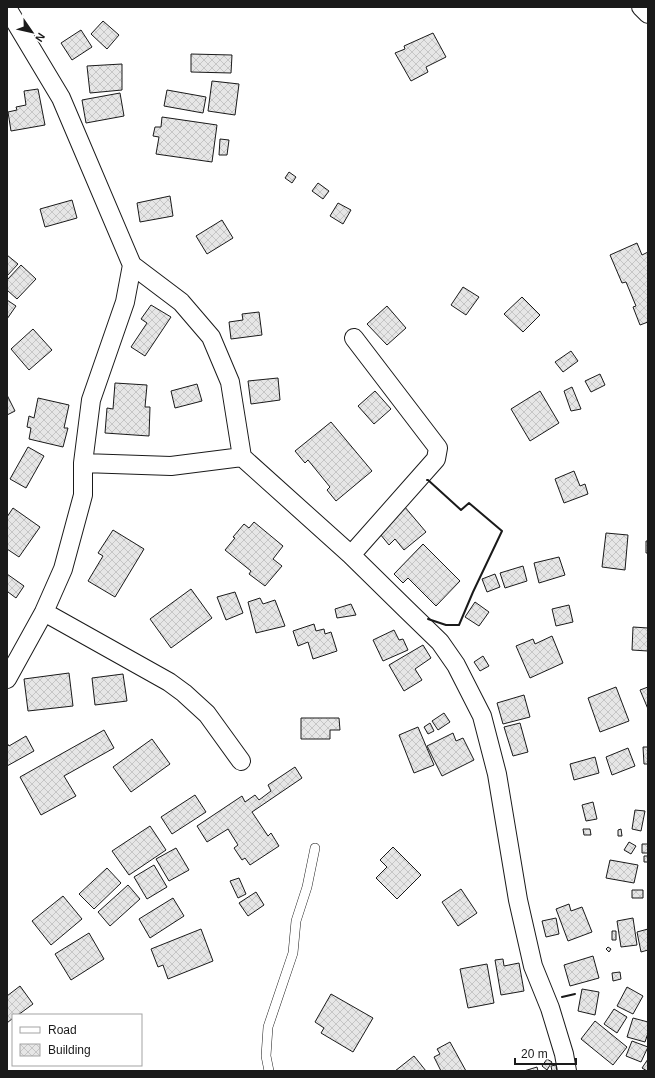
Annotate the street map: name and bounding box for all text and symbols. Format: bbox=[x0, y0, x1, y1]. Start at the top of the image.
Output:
north arrow bbox=[12, 12, 52, 52]
text: N bbox=[33, 31, 47, 44]
legend bbox=[12, 1014, 142, 1066]
text: Road bbox=[48, 1023, 77, 1037]
scale bar bbox=[515, 1040, 576, 1066]
text: Building bbox=[48, 1043, 91, 1057]
text: 20 m bbox=[521, 1047, 548, 1061]

